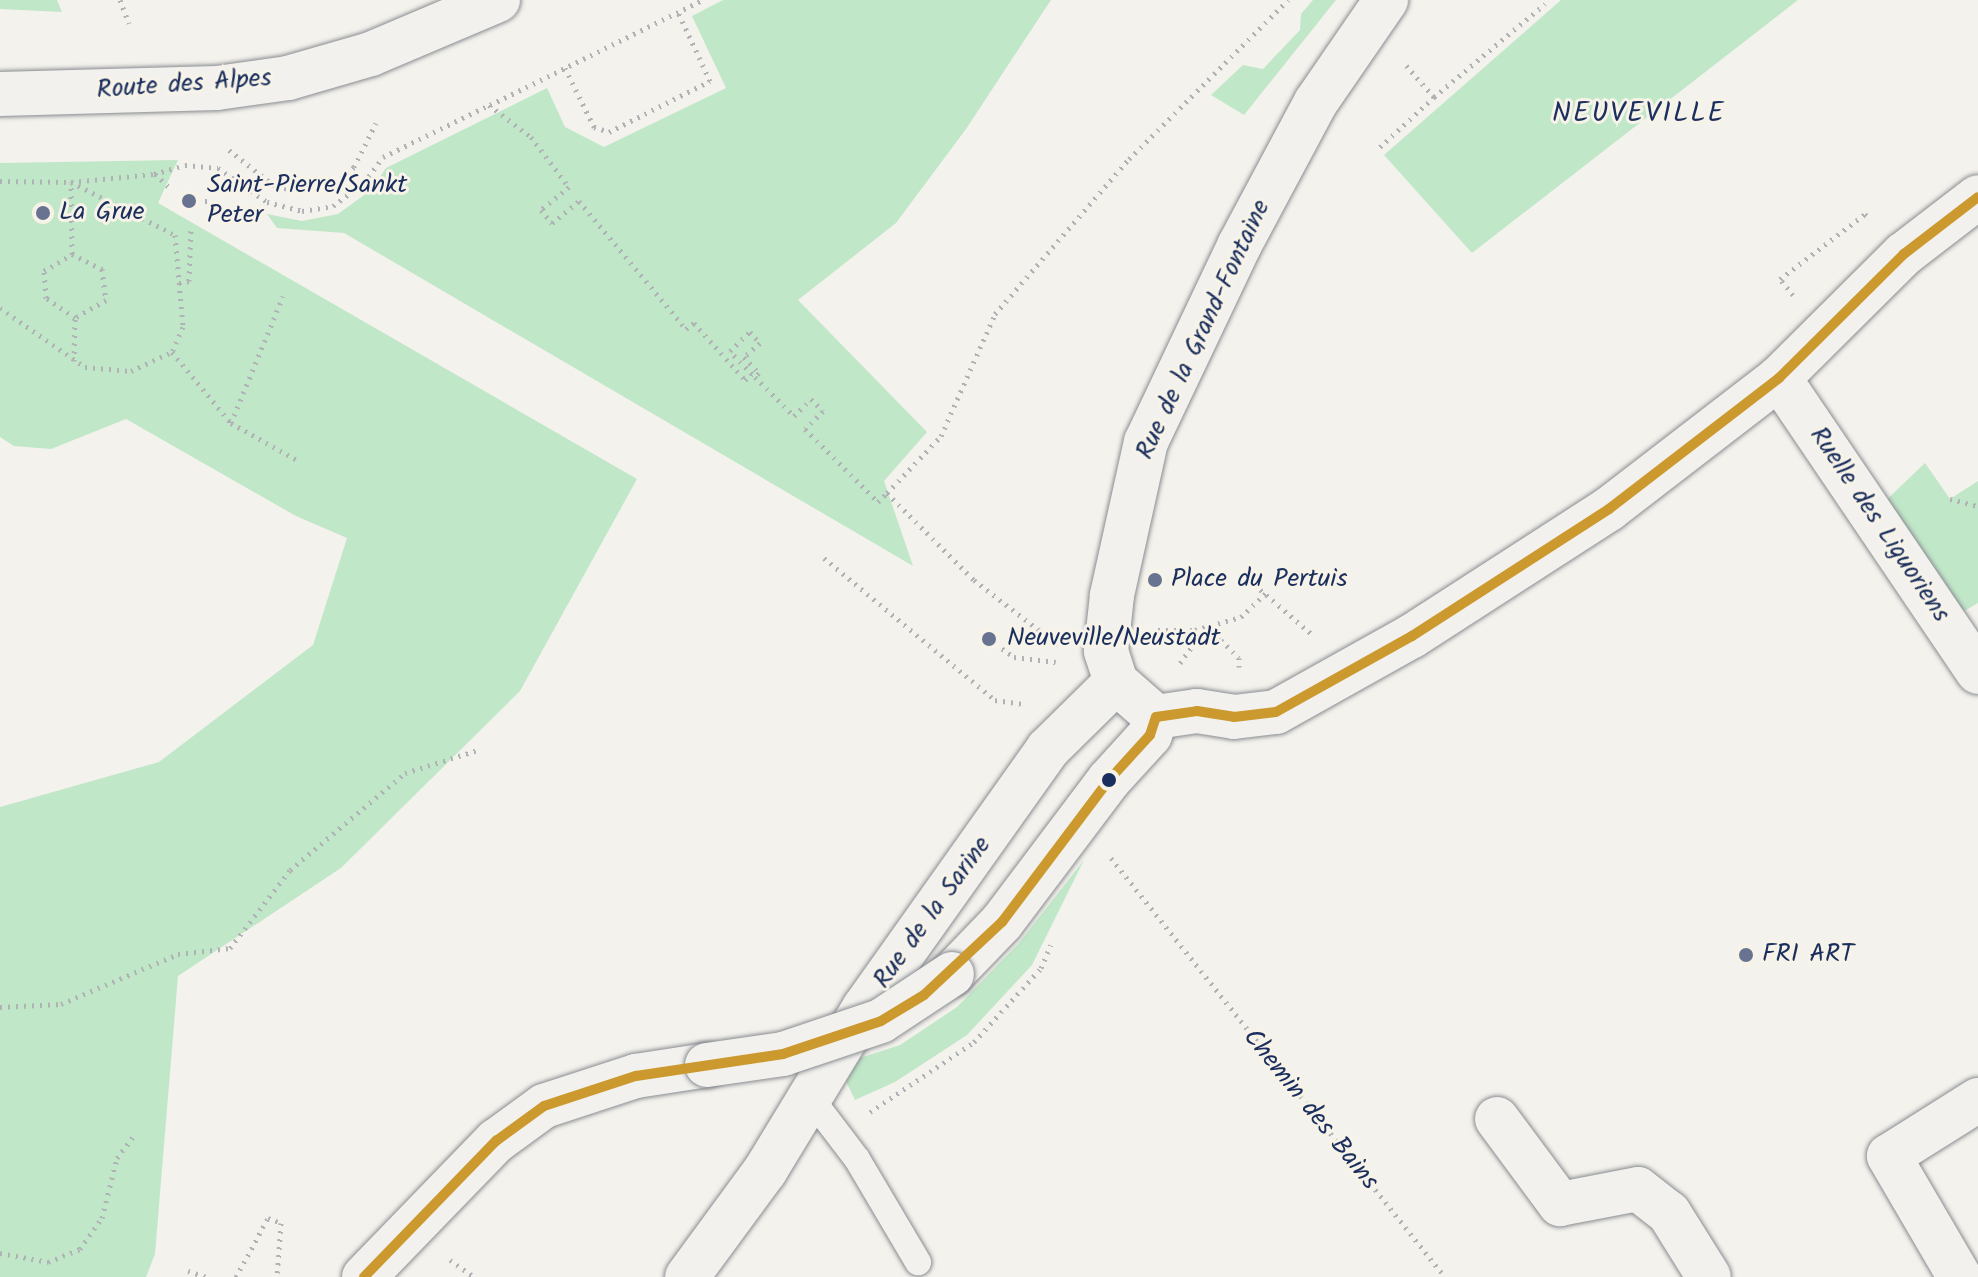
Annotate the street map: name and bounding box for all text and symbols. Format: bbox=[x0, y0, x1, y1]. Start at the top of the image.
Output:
street label: Route des Alpes bbox=[96, 63, 272, 107]
district label: NEUVEVILLE bbox=[1552, 97, 1726, 131]
place label: Saint-Pierre/Sankt Peter bbox=[207, 170, 407, 232]
marker: Saint-Pierre/Sankt Peter bbox=[178, 190, 200, 212]
street label: Rue de la Grand-Fontaine bbox=[1130, 195, 1278, 465]
place label: La Grue bbox=[59, 197, 145, 229]
marker: La Grue bbox=[34, 204, 52, 222]
street label: Ruelle des Liguoriens bbox=[1802, 421, 1956, 629]
place label: Place du Pertuis bbox=[1171, 564, 1348, 596]
marker: Place du Pertuis bbox=[1146, 571, 1164, 589]
place label: Neuveville/Neustadt bbox=[1007, 623, 1220, 655]
marker: Neuveville/Neustadt bbox=[978, 628, 1000, 650]
unlabelled marker bbox=[1101, 772, 1117, 788]
street label: Rue de la Sarine bbox=[867, 831, 999, 995]
place label: FRI ART bbox=[1762, 939, 1854, 971]
marker: FRI ART bbox=[1737, 946, 1755, 964]
street label: Chemin des Bains bbox=[1235, 1023, 1385, 1197]

